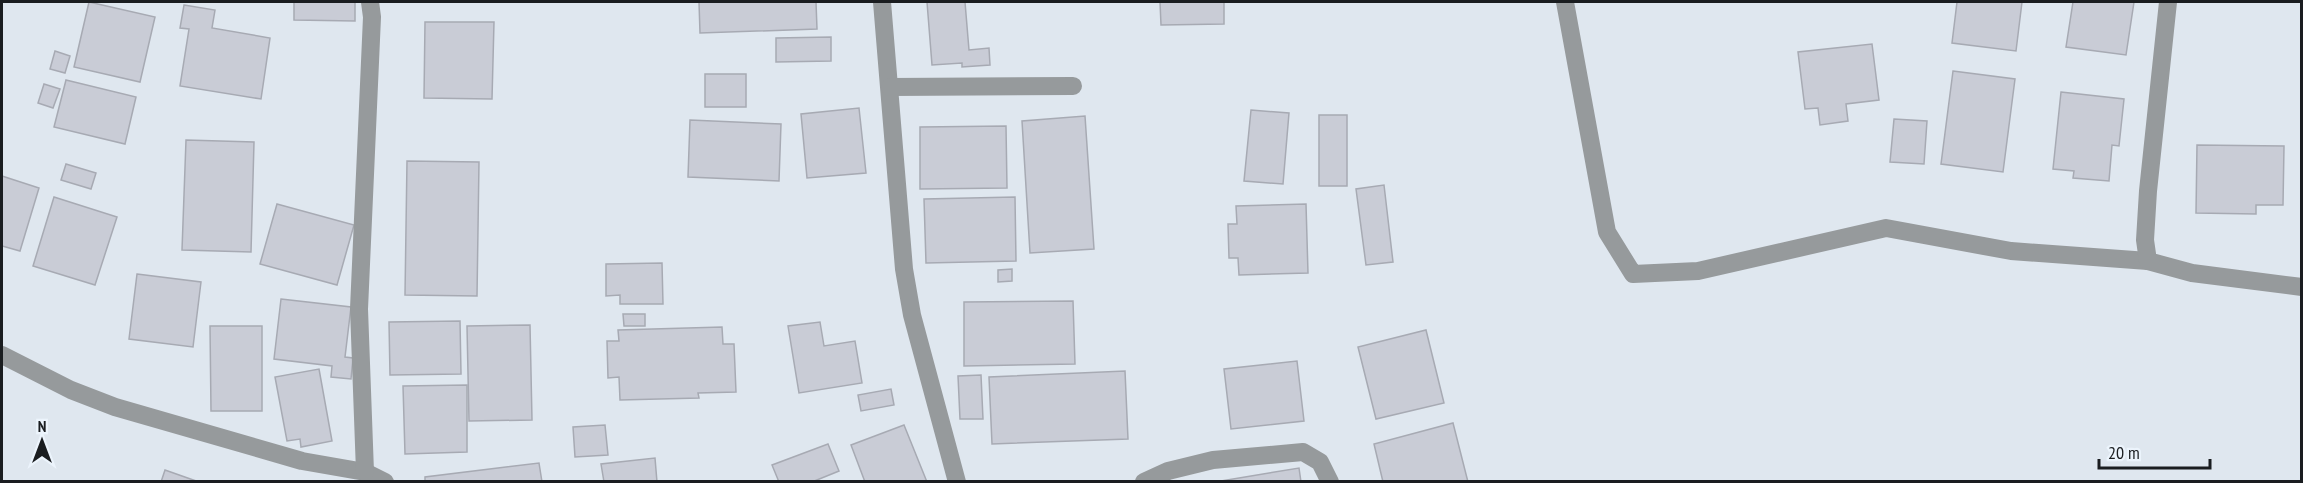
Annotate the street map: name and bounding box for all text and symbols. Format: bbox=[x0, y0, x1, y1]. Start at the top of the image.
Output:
north arrow bbox=[12, 411, 72, 471]
text: N bbox=[38, 416, 46, 436]
scale bar bbox=[2099, 432, 2210, 470]
text: 20 m bbox=[2108, 441, 2140, 464]

